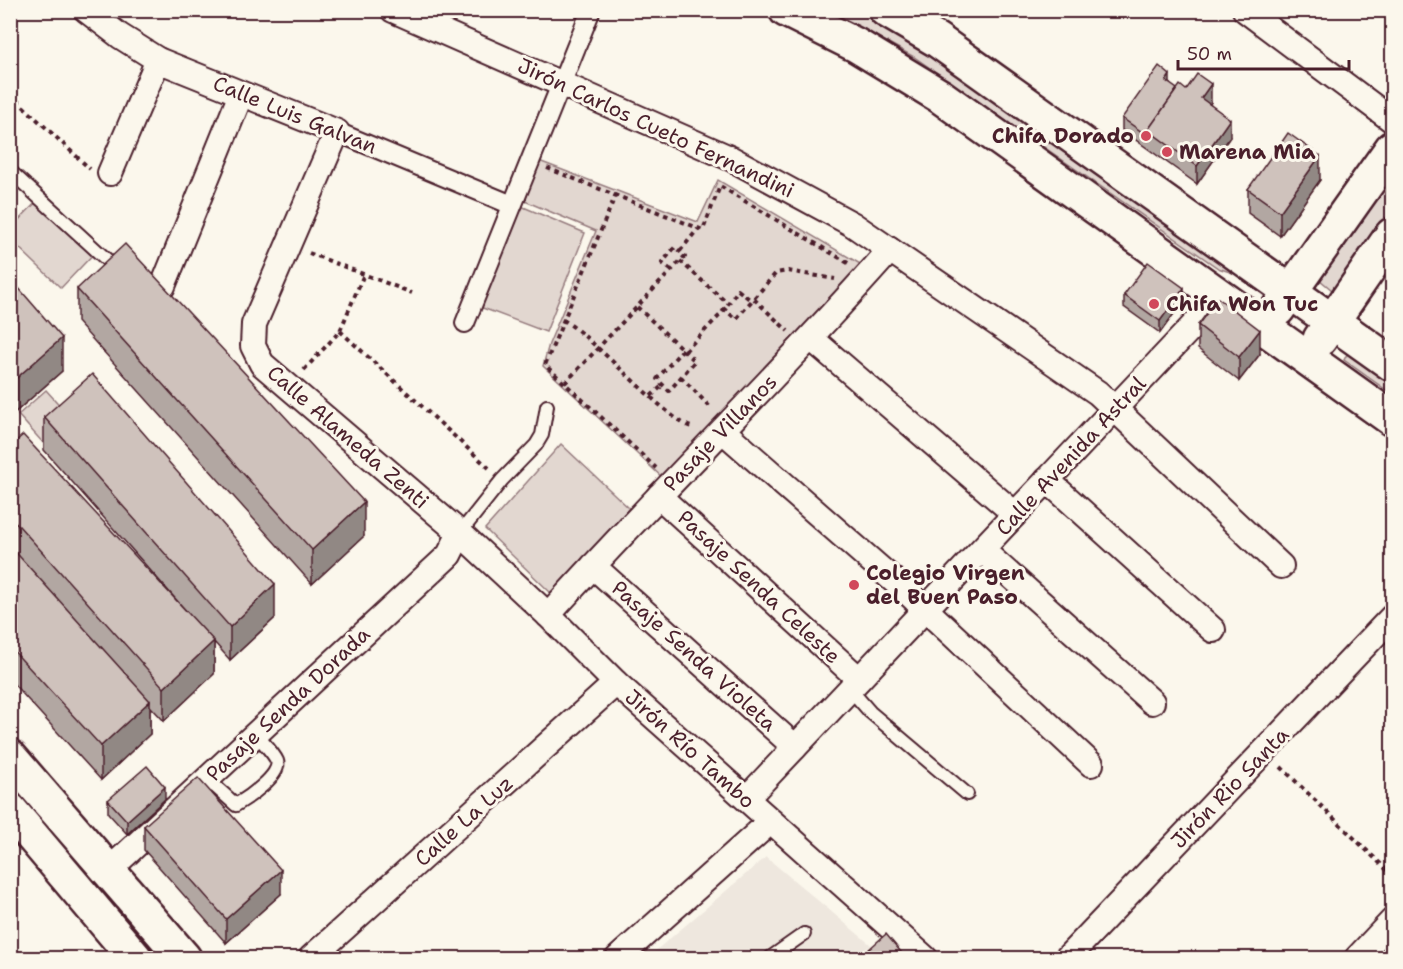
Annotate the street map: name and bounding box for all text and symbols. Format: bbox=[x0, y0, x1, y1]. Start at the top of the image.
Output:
scale bar bbox=[1178, 33, 1349, 71]
text: 50 m bbox=[1187, 42, 1232, 66]
street label: Jirón Carlos Cueto Fernandini bbox=[513, 51, 799, 205]
street label: Calle Luis Galvan bbox=[209, 69, 381, 161]
place label: Chifa Dorado bbox=[992, 122, 1134, 150]
marker: Chifa Dorado bbox=[1139, 129, 1153, 143]
place label: Marena Mia bbox=[1179, 138, 1316, 166]
marker: Marena Mia bbox=[1160, 145, 1174, 159]
place label: Chifa Won Tuc bbox=[1166, 290, 1318, 318]
marker: Chifa Won Tuc bbox=[1147, 297, 1161, 311]
street label: Calle Alameda Zenti bbox=[261, 359, 435, 515]
street label: Pasaje Villanos bbox=[657, 368, 783, 498]
street label: Calle Avenida Astral bbox=[990, 370, 1153, 542]
street label: Pasaje Senda Celeste bbox=[671, 504, 847, 670]
place label: Colegio Virgen del Buen Paso bbox=[866, 559, 1025, 611]
street label: Pasaje Senda Violeta bbox=[605, 574, 783, 738]
marker: Colegio Virgen del Buen Paso bbox=[847, 578, 861, 592]
street label: Pasaje Senda Dorada bbox=[200, 620, 376, 788]
street label: Jirón Río Tambo bbox=[619, 683, 761, 815]
street label: Jirón Rio Santa bbox=[1165, 721, 1295, 855]
street label: Calle La Luz bbox=[409, 769, 519, 873]

